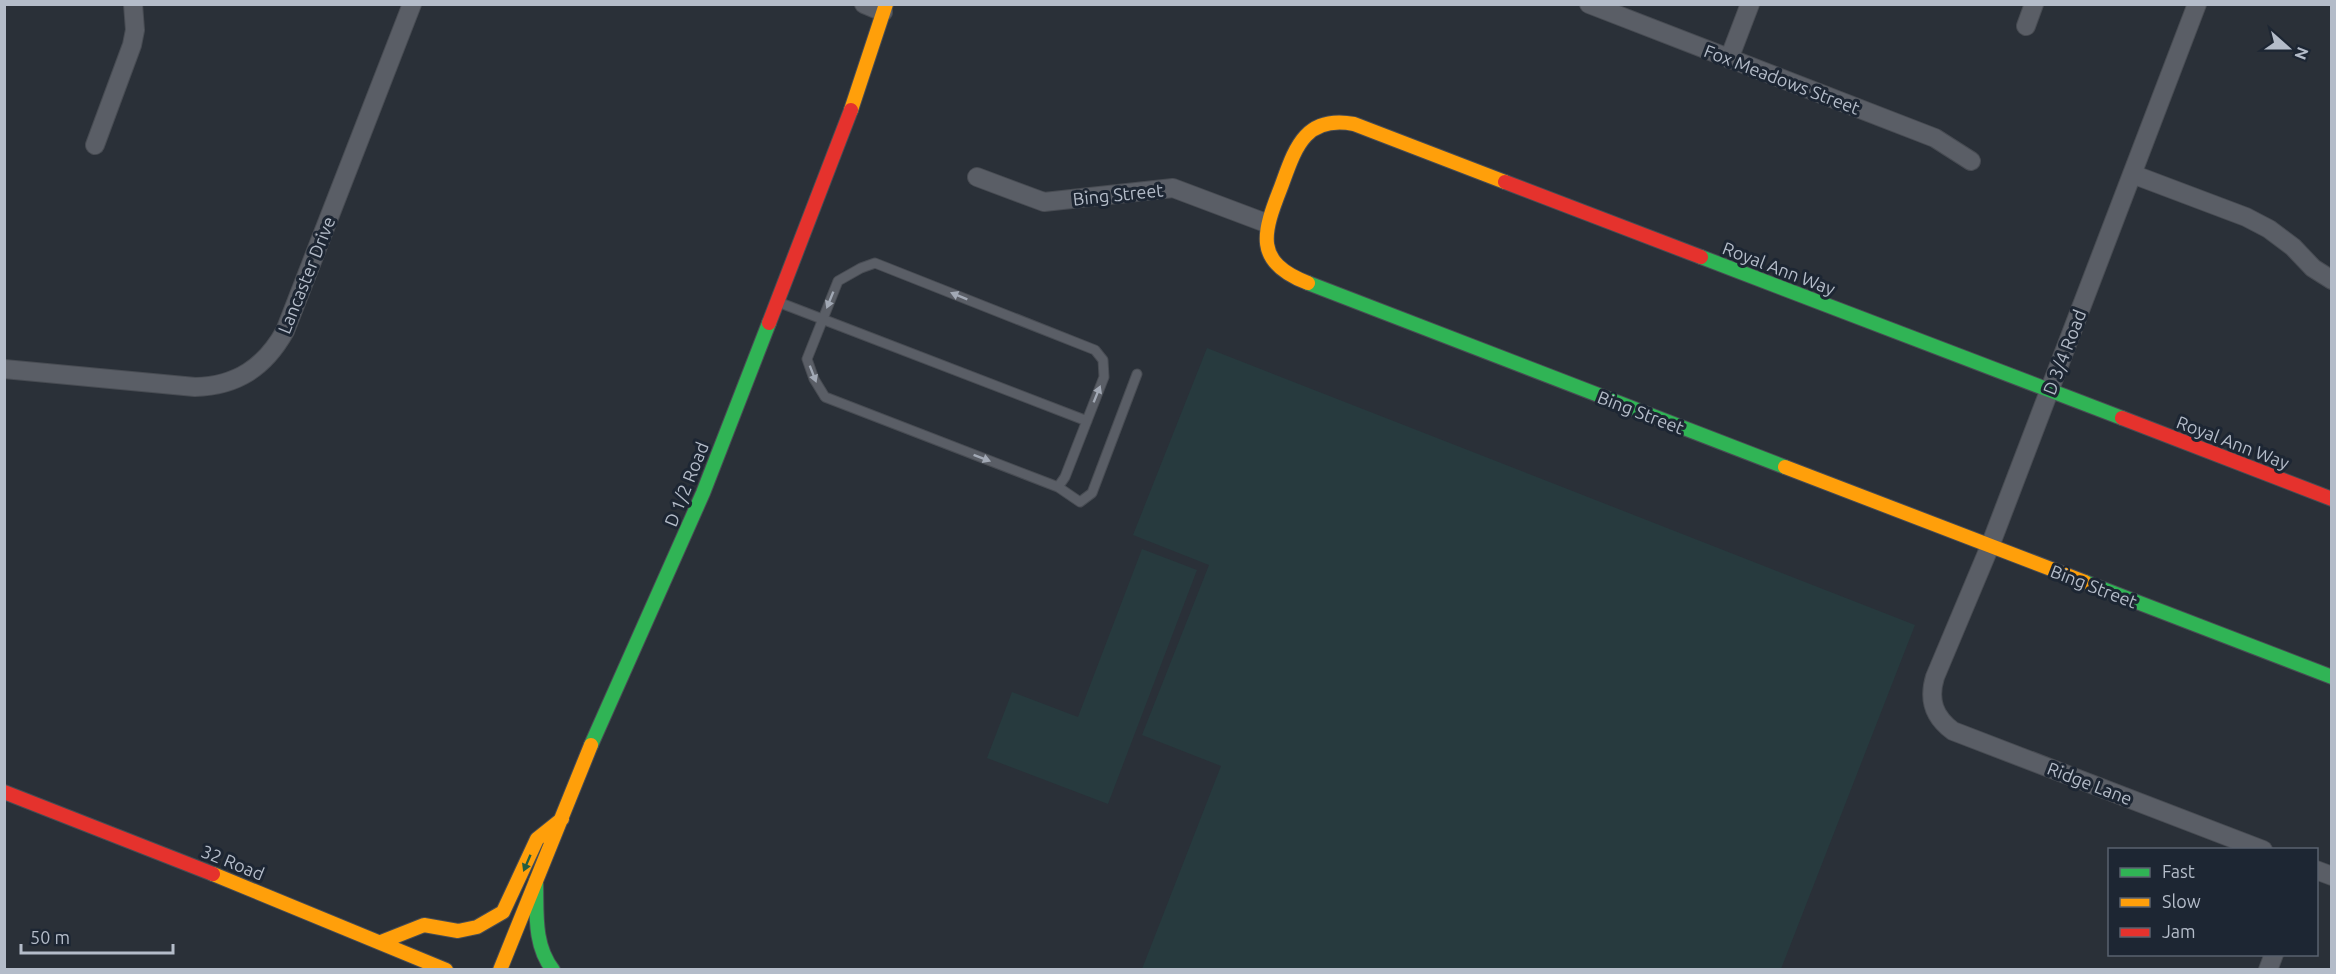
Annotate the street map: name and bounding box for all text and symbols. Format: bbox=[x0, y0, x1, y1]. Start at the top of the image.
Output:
north arrow bbox=[2258, 18, 2318, 78]
street label: Fox Meadows Street bbox=[1701, 40, 1863, 118]
text: N bbox=[2291, 45, 2313, 62]
street label: Bing Street bbox=[1072, 179, 1164, 209]
street label: Lancaster Drive bbox=[273, 214, 339, 336]
street label: Royal Ann Way bbox=[1720, 237, 1838, 299]
one-way arrow bbox=[950, 291, 968, 300]
one-way arrow bbox=[825, 292, 835, 310]
street label: D 3/4 Road bbox=[2039, 307, 2089, 397]
one-way arrow bbox=[808, 365, 818, 383]
one-way arrow bbox=[1092, 385, 1102, 403]
street label: Bing Street bbox=[1595, 386, 1687, 438]
street label: Royal Ann Way bbox=[2174, 411, 2292, 473]
street label: D 1/2 Road bbox=[660, 439, 712, 529]
one-way arrow bbox=[973, 453, 991, 463]
street label: Bing Street bbox=[2048, 560, 2140, 612]
street label: Ridge Lane bbox=[2045, 758, 2135, 808]
street label: 32 Road bbox=[199, 840, 267, 884]
legend bbox=[2108, 848, 2318, 956]
one-way arrow bbox=[522, 854, 531, 872]
text: Fast bbox=[2162, 861, 2195, 881]
text: Slow bbox=[2162, 891, 2201, 911]
scale bar bbox=[21, 917, 172, 955]
text: Jam bbox=[2162, 921, 2196, 941]
text: 50 m bbox=[30, 927, 70, 947]

